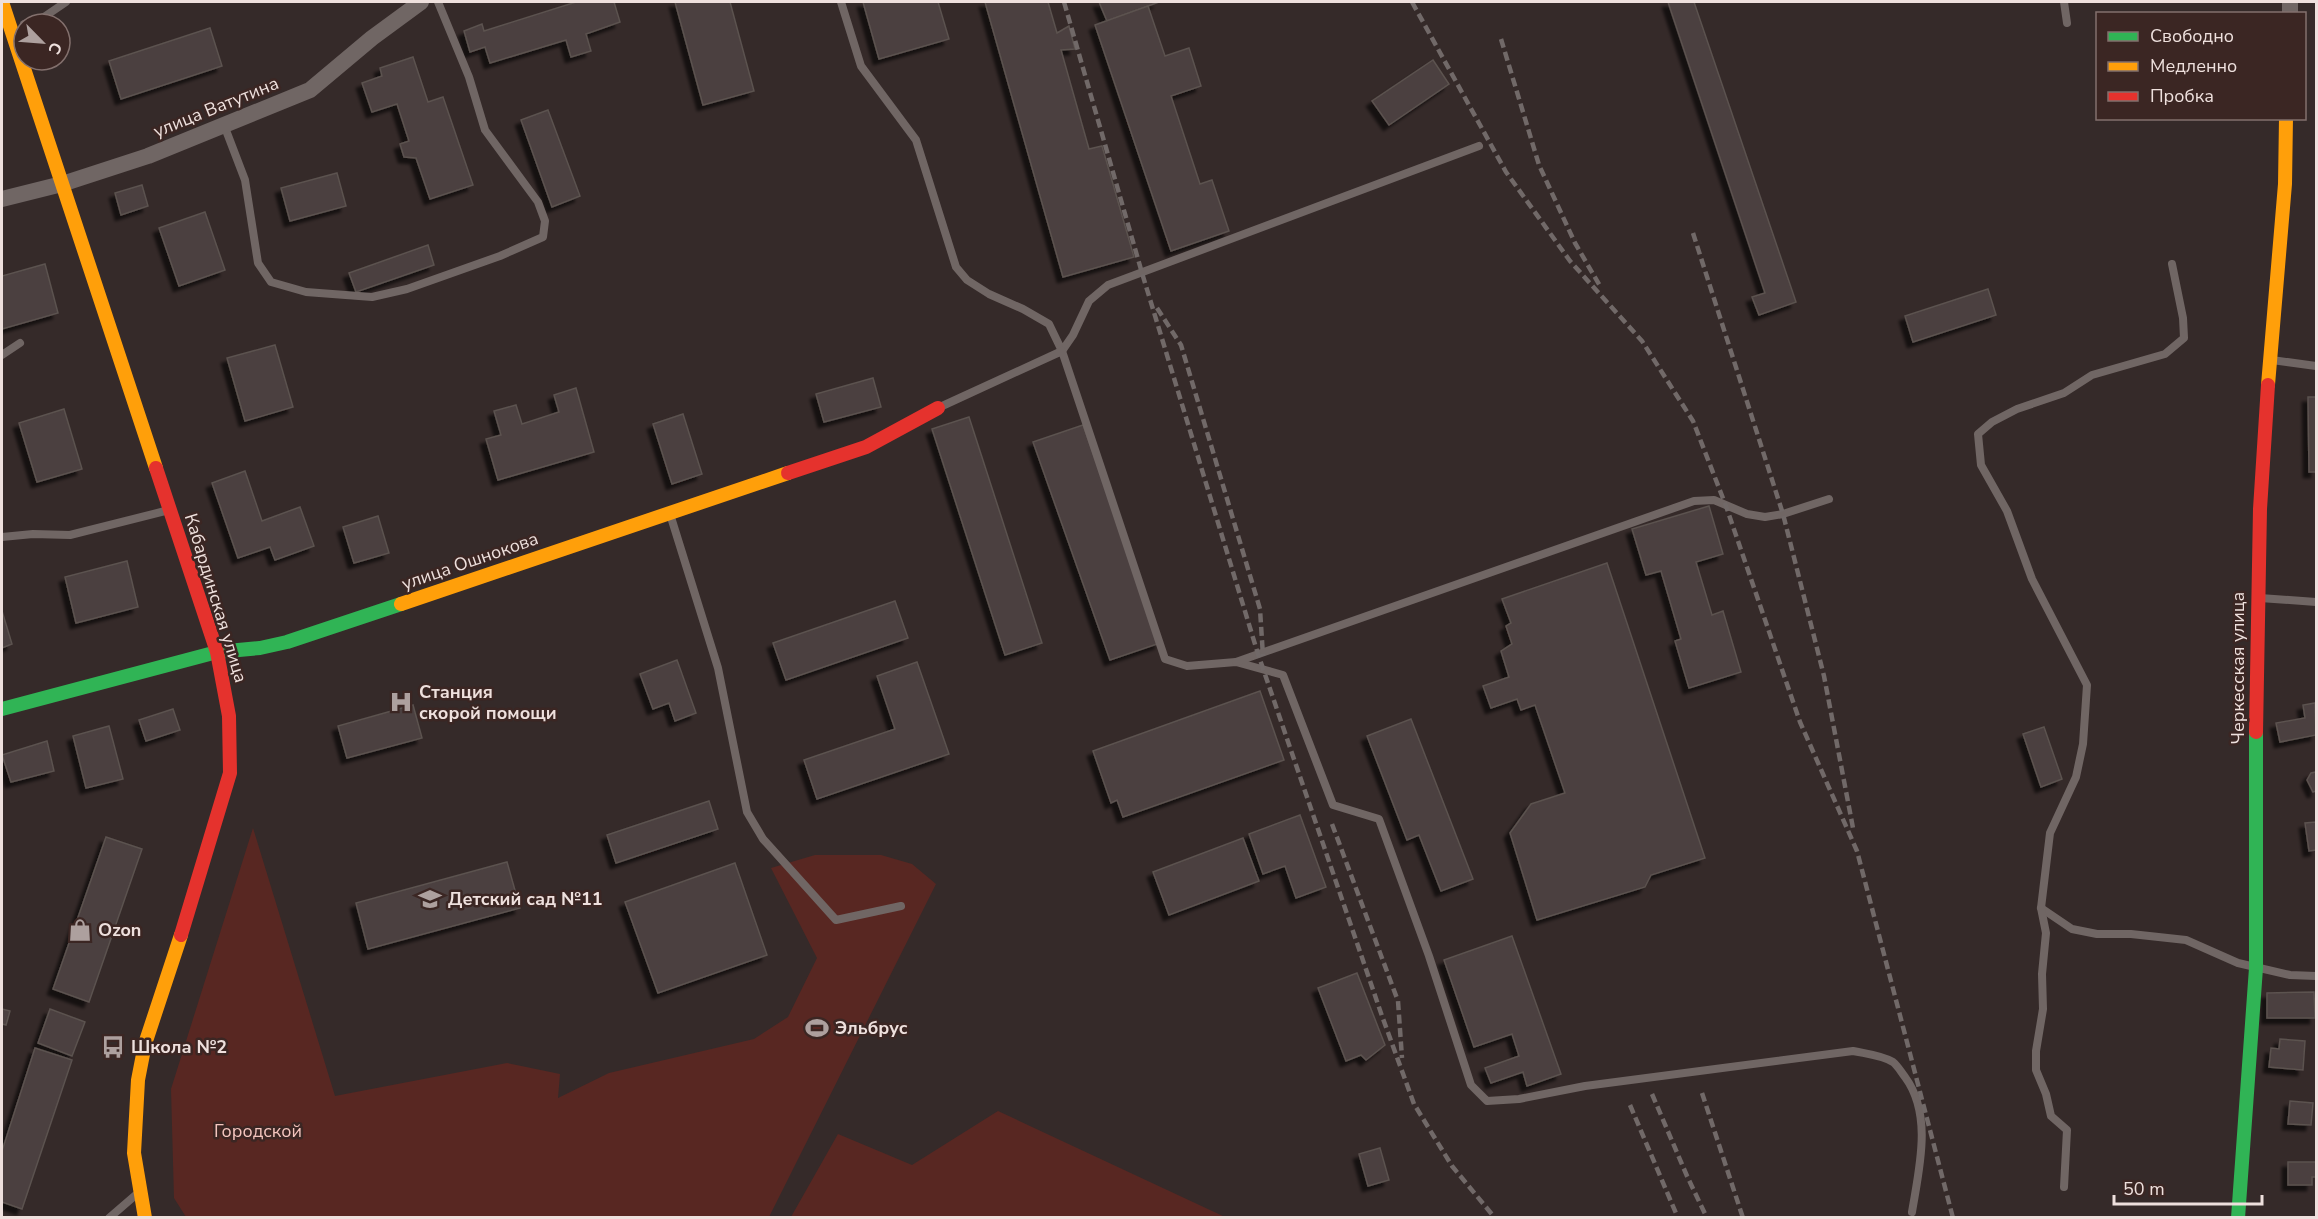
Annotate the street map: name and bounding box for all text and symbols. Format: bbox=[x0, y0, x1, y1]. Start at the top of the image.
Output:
north arrow bbox=[12, 12, 72, 72]
legend bbox=[2096, 12, 2306, 120]
text: Свободно bbox=[2150, 24, 2234, 48]
text: С bbox=[42, 38, 67, 58]
text: Медленно bbox=[2150, 54, 2237, 78]
street label: улица Ватутина bbox=[150, 71, 282, 143]
text: Пробка bbox=[2150, 84, 2214, 108]
street label: Кабардинская улица bbox=[179, 510, 253, 686]
street label: улица Ошнокова bbox=[398, 526, 542, 596]
street label: Черкесская улица bbox=[2226, 592, 2250, 744]
place label: Станция скорой помощи bbox=[419, 680, 557, 725]
hospital icon: Станция скорой помощи bbox=[388, 689, 414, 715]
school or university icon: Детский сад №11 bbox=[417, 886, 443, 912]
place label: Детский сад №11 bbox=[448, 887, 603, 911]
shop icon: Ozon bbox=[67, 917, 93, 943]
place label: Ozon bbox=[98, 918, 141, 942]
sports icon: Эльбрус bbox=[804, 1015, 830, 1041]
place label: Эльбрус bbox=[835, 1016, 908, 1040]
bus stop icon: Школа №2 bbox=[100, 1034, 126, 1060]
place label: Школа №2 bbox=[131, 1035, 227, 1059]
park label: Городской bbox=[214, 1119, 302, 1143]
scale bar bbox=[2114, 1168, 2262, 1206]
text: 50 m bbox=[2123, 1177, 2165, 1201]

